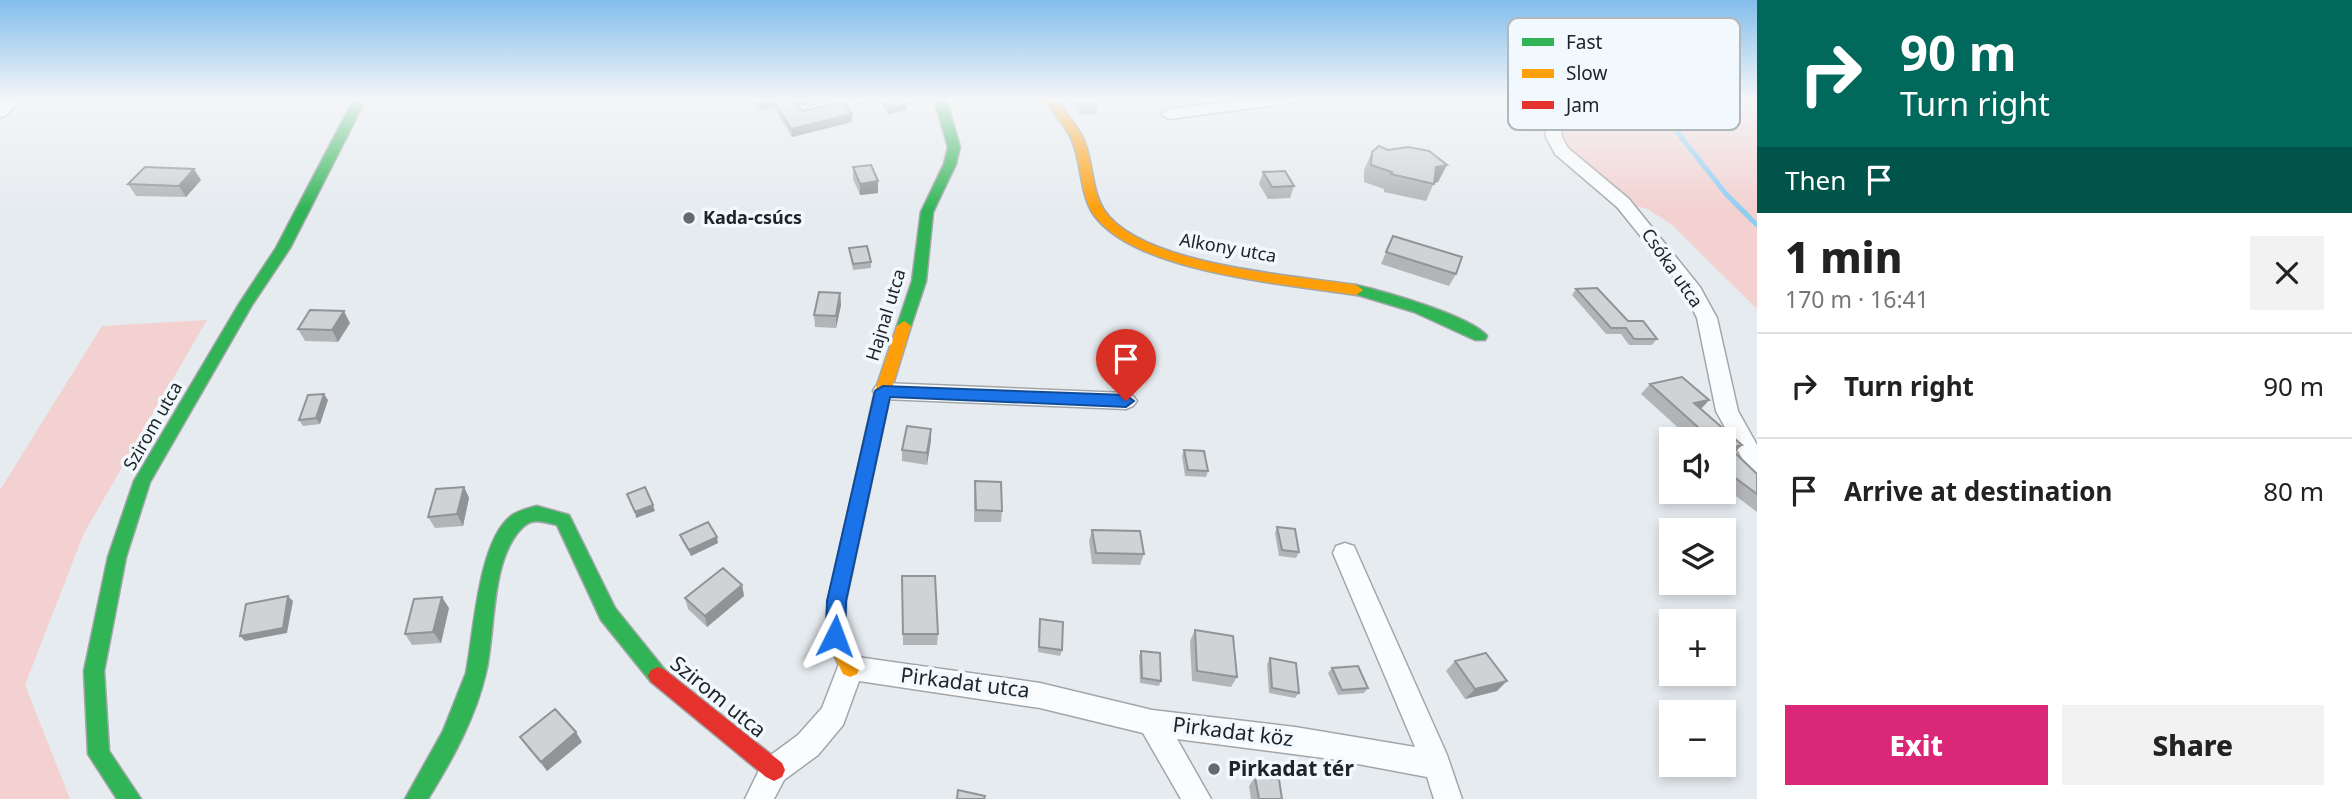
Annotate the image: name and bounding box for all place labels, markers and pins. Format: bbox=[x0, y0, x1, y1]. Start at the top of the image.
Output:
place label: Kada-csúcs bbox=[703, 205, 802, 229]
marker: Kada-csúcs bbox=[681, 210, 697, 226]
pin bbox=[1096, 329, 1156, 401]
place label: Pirkadat tér bbox=[1228, 754, 1354, 782]
marker: Pirkadat tér bbox=[1206, 761, 1222, 777]

